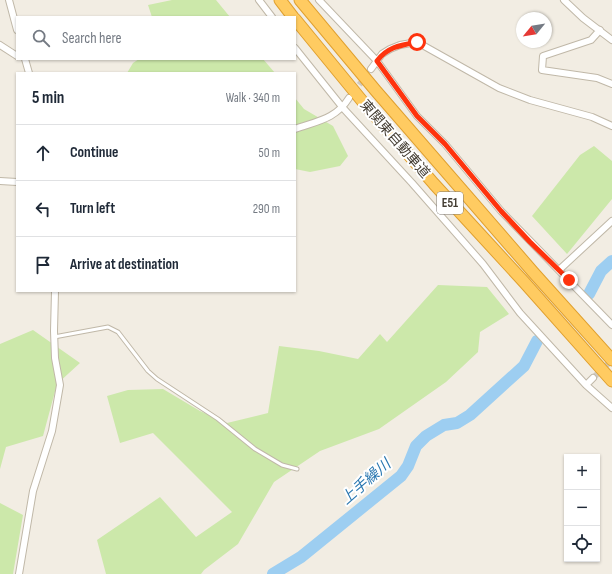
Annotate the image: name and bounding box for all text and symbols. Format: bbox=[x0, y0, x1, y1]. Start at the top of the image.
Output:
north arrow bbox=[516, 12, 552, 48]
search box bbox=[16, 16, 296, 60]
icon: search bbox=[30, 27, 52, 49]
text: Search here bbox=[62, 29, 122, 48]
route start bbox=[408, 33, 426, 51]
text: 5 min bbox=[32, 88, 64, 108]
text: Walk · 340 m bbox=[226, 90, 280, 106]
street label: 東関東自動車道 bbox=[356, 96, 434, 182]
icon: ahead bbox=[32, 142, 54, 164]
text: Continue bbox=[70, 143, 119, 162]
text: 50 m bbox=[259, 145, 280, 161]
road number: E51 bbox=[437, 192, 463, 214]
icon: left bbox=[32, 198, 54, 220]
text: Turn left bbox=[70, 199, 115, 218]
text: 290 m bbox=[253, 201, 280, 217]
icon: arrive bbox=[32, 254, 54, 276]
text: Arrive at destination bbox=[70, 255, 179, 274]
route end bbox=[560, 271, 578, 289]
water label: 上手繰川 bbox=[337, 454, 396, 509]
map controls bbox=[564, 454, 600, 562]
button: + bbox=[564, 454, 600, 490]
button: − bbox=[564, 490, 600, 526]
button: locate bbox=[564, 526, 600, 562]

